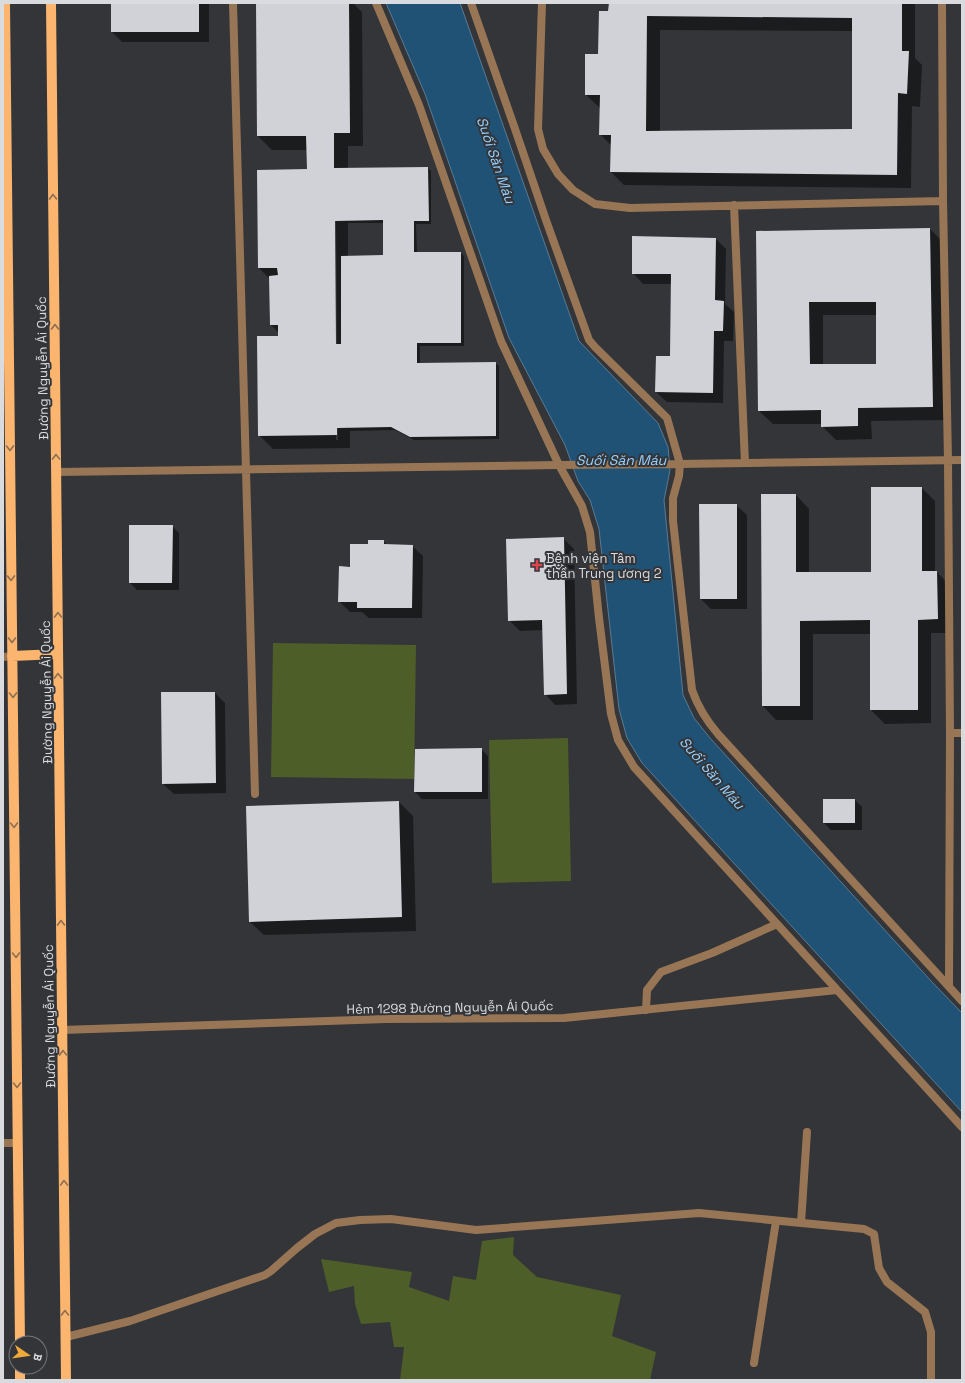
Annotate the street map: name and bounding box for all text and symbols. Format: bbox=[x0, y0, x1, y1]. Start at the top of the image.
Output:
water label: Suối Săn Máu bbox=[473, 114, 520, 207]
one-way arrow bbox=[49, 194, 57, 200]
street label: Đường Nguyễn Ái Quốc bbox=[33, 296, 52, 440]
one-way arrow bbox=[51, 324, 59, 330]
one-way arrow bbox=[6, 445, 14, 451]
water label: Suối Săn Máu bbox=[576, 451, 668, 469]
one-way arrow bbox=[52, 454, 60, 460]
place label: Bệnh viện Tâm thần Trung ương 2 bbox=[546, 550, 662, 582]
marker: Bệnh viện Tâm thần Trung ương 2 bbox=[531, 559, 543, 571]
one-way arrow bbox=[7, 575, 16, 581]
one-way arrow bbox=[54, 612, 62, 618]
street label: Đường Nguyễn Ái Quốc bbox=[37, 620, 56, 764]
one-way arrow bbox=[8, 637, 16, 643]
one-way arrow bbox=[54, 673, 62, 679]
one-way arrow bbox=[9, 692, 17, 698]
water label: Suối Săn Máu bbox=[676, 733, 749, 814]
one-way arrow bbox=[10, 822, 18, 828]
one-way arrow bbox=[57, 920, 65, 926]
street label: Đường Nguyễn Ái Quốc bbox=[40, 944, 59, 1088]
one-way arrow bbox=[12, 952, 20, 958]
street label: Hẻm 1298 Đường Nguyễn Ái Quốc bbox=[346, 997, 554, 1018]
one-way arrow bbox=[59, 1050, 67, 1056]
one-way arrow bbox=[13, 1082, 21, 1088]
one-way arrow bbox=[60, 1180, 68, 1186]
one-way arrow bbox=[61, 1310, 70, 1316]
north arrow bbox=[8, 1335, 48, 1375]
text: B bbox=[30, 1352, 45, 1362]

